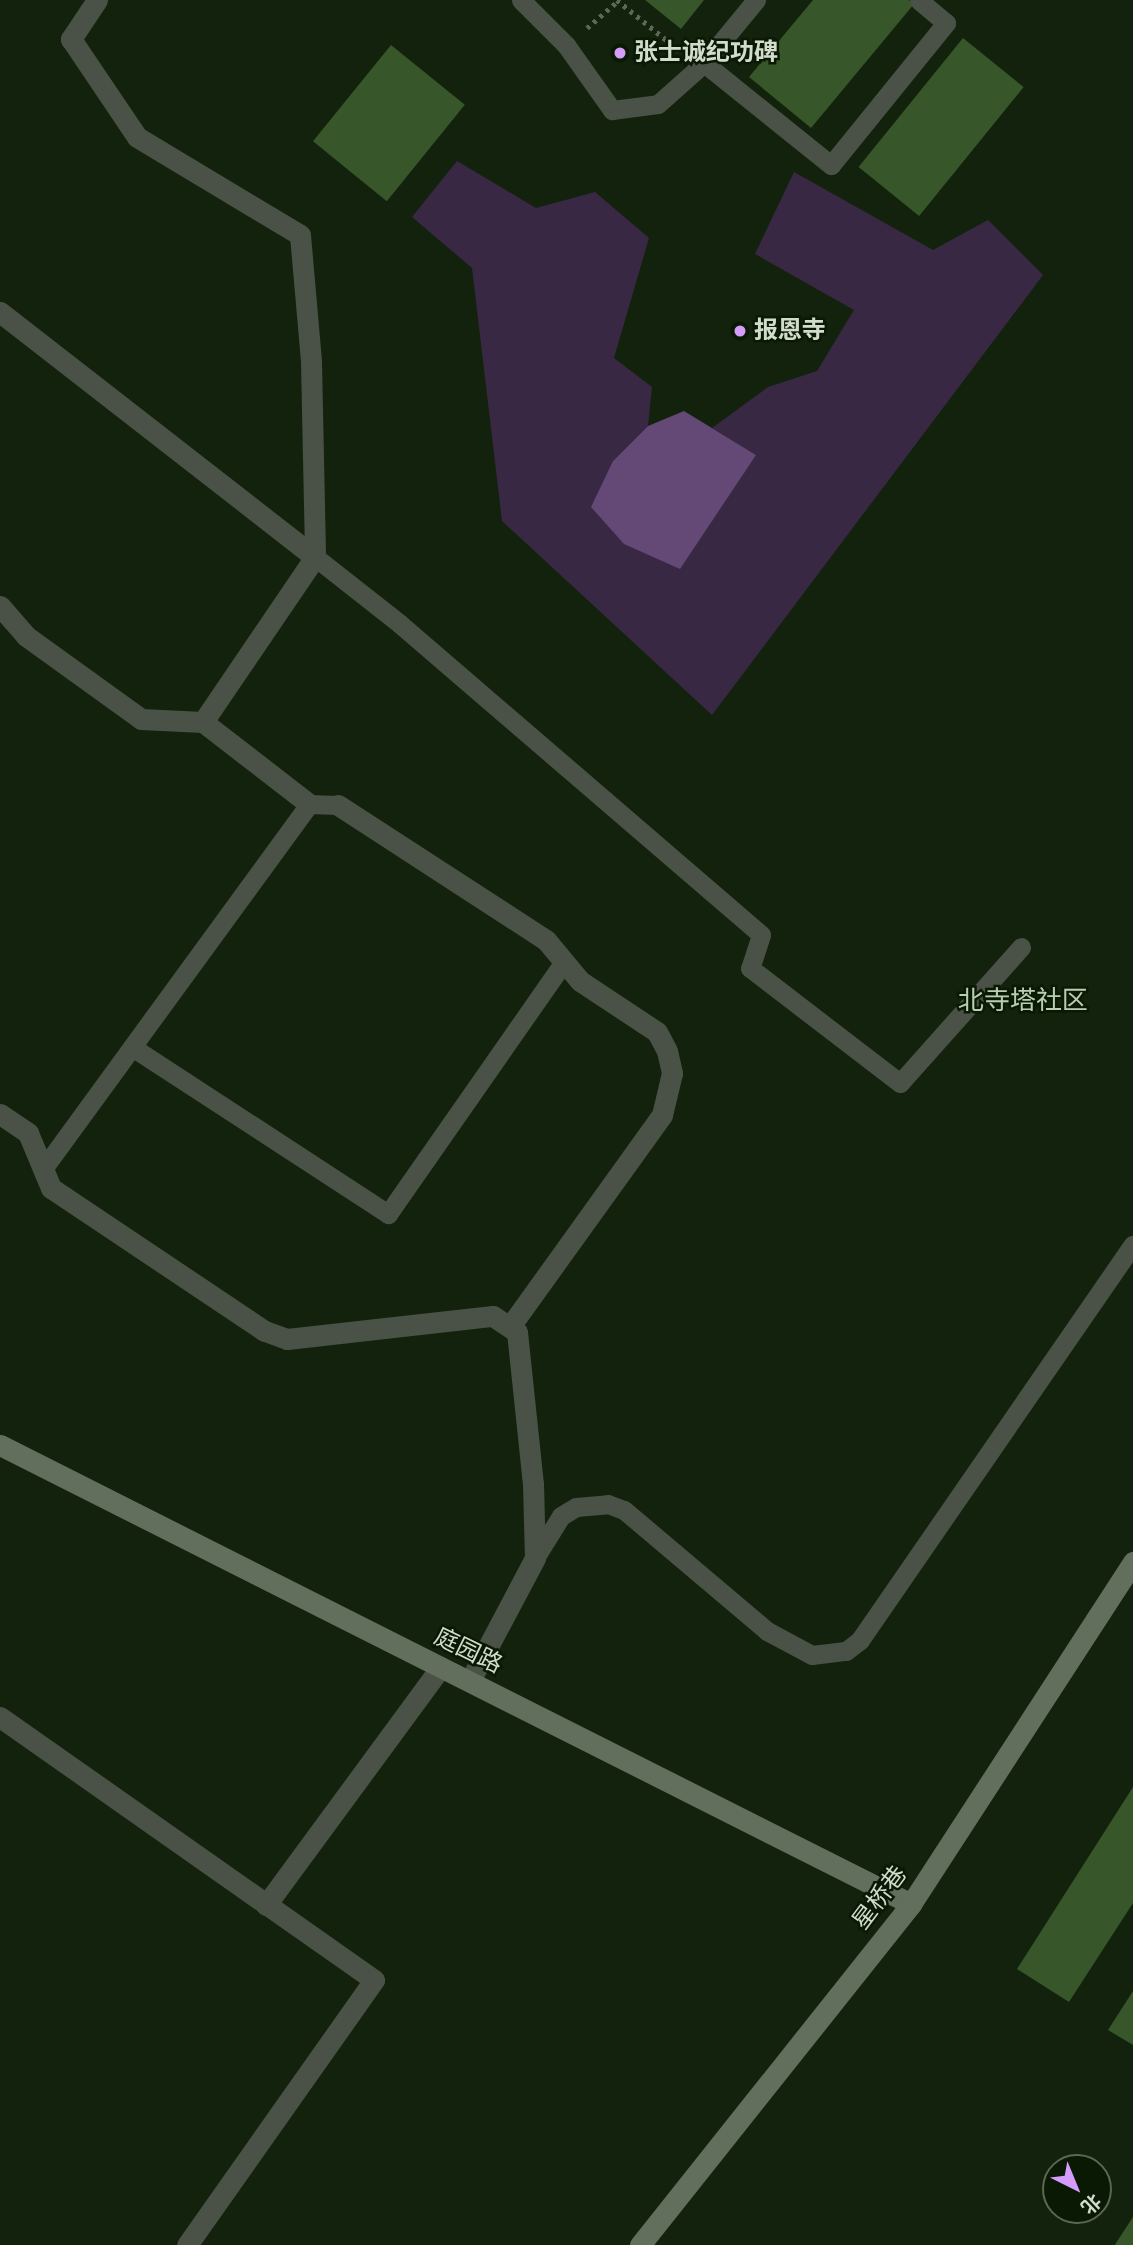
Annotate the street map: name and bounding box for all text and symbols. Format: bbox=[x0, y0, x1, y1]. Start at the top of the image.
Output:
place label: 张士诚纪功碑 bbox=[634, 39, 778, 67]
marker: 张士诚纪功碑 bbox=[612, 45, 628, 61]
place label: 报恩寺 bbox=[754, 317, 826, 345]
marker: 报恩寺 bbox=[732, 323, 748, 339]
district label: 北寺塔社区 bbox=[958, 986, 1088, 1018]
street label: 庭园路 bbox=[429, 1622, 507, 1680]
street label: 星桥巷 bbox=[847, 1861, 913, 1935]
north arrow bbox=[1042, 2154, 1112, 2224]
text: 北 bbox=[1076, 2188, 1105, 2218]

